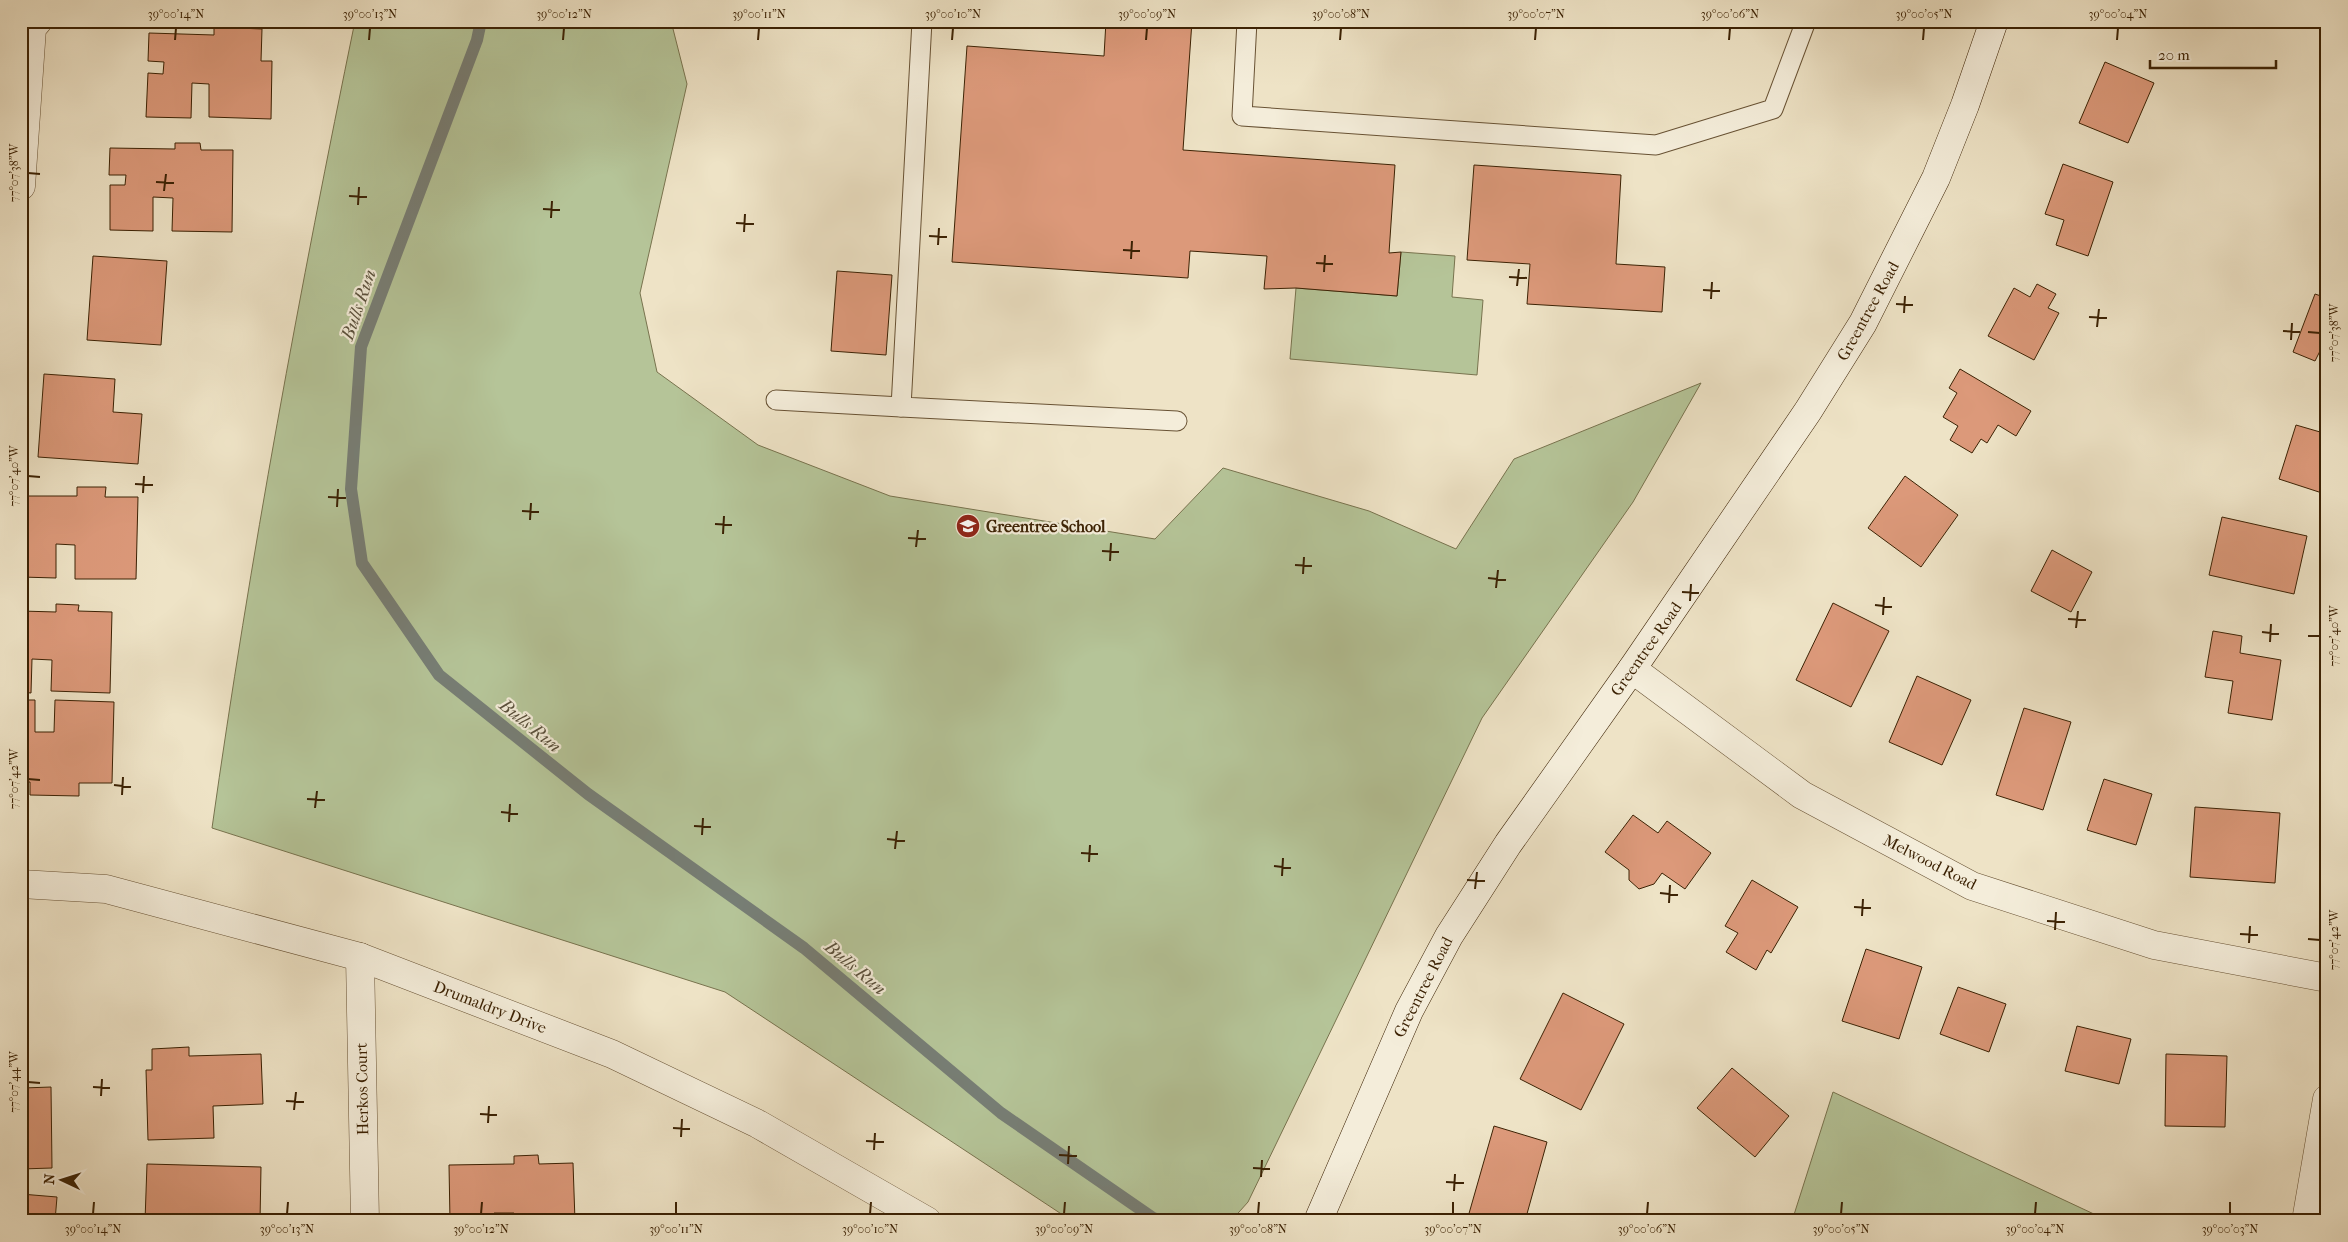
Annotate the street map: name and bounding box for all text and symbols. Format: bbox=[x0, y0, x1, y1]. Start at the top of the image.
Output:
text: 39°00'14"N bbox=[148, 7, 204, 21]
text: 39°00'13"N bbox=[343, 7, 397, 21]
text: 39°00'12"N bbox=[536, 7, 592, 21]
text: 39°00'11"N bbox=[732, 7, 786, 21]
text: 39°00'10"N bbox=[925, 7, 981, 21]
text: 39°00'09"N bbox=[1118, 7, 1176, 21]
text: 39°00'08"N bbox=[1312, 7, 1370, 21]
text: 39°00'07"N bbox=[1507, 7, 1565, 21]
text: 39°00'06"N bbox=[1701, 7, 1759, 21]
text: 39°00'05"N bbox=[1896, 7, 1952, 21]
text: 39°00'04"N bbox=[2089, 7, 2147, 21]
scale bar bbox=[2150, 38, 2277, 70]
text: 20 m bbox=[2158, 46, 2190, 64]
text: 77°07'38"W bbox=[7, 143, 21, 202]
street label: Greentree Road bbox=[1833, 258, 1903, 364]
water label: Bulls Run bbox=[337, 267, 381, 344]
text: 77°07'38"W bbox=[2327, 303, 2341, 362]
text: 77°07'40"W bbox=[7, 444, 21, 507]
school or university icon: Greentree School bbox=[955, 513, 981, 539]
place label: Greentree School bbox=[986, 517, 1106, 536]
street label: Greentree Road bbox=[1607, 598, 1686, 700]
text: 77°07'40"W bbox=[2327, 604, 2341, 667]
water label: Bulls Run bbox=[494, 694, 565, 757]
text: 77°07'42"W bbox=[7, 747, 21, 809]
street label: Melwood Road bbox=[1880, 830, 1980, 894]
text: 77°07'42"W bbox=[2327, 908, 2341, 970]
street label: Greentree Road bbox=[1389, 933, 1457, 1040]
water label: Bulls Run bbox=[820, 936, 890, 999]
street label: Drumaldry Drive bbox=[431, 977, 549, 1037]
street label: Herkos Court bbox=[352, 1042, 372, 1136]
text: 77°07'44"W bbox=[7, 1050, 21, 1113]
north arrow bbox=[38, 1154, 88, 1204]
text: N bbox=[41, 1173, 58, 1185]
text: 39°00'14"N bbox=[65, 1222, 121, 1236]
text: 39°00'13"N bbox=[260, 1222, 314, 1236]
text: 39°00'12"N bbox=[453, 1222, 509, 1236]
text: 39°00'11"N bbox=[649, 1222, 703, 1236]
text: 39°00'10"N bbox=[842, 1222, 898, 1236]
text: 39°00'09"N bbox=[1035, 1222, 1093, 1236]
text: 39°00'08"N bbox=[1229, 1222, 1287, 1236]
text: 39°00'07"N bbox=[1424, 1222, 1482, 1236]
text: 39°00'06"N bbox=[1618, 1222, 1676, 1236]
text: 39°00'05"N bbox=[1813, 1222, 1869, 1236]
text: 39°00'04"N bbox=[2006, 1222, 2064, 1236]
text: 39°00'03"N bbox=[2202, 1222, 2258, 1236]

